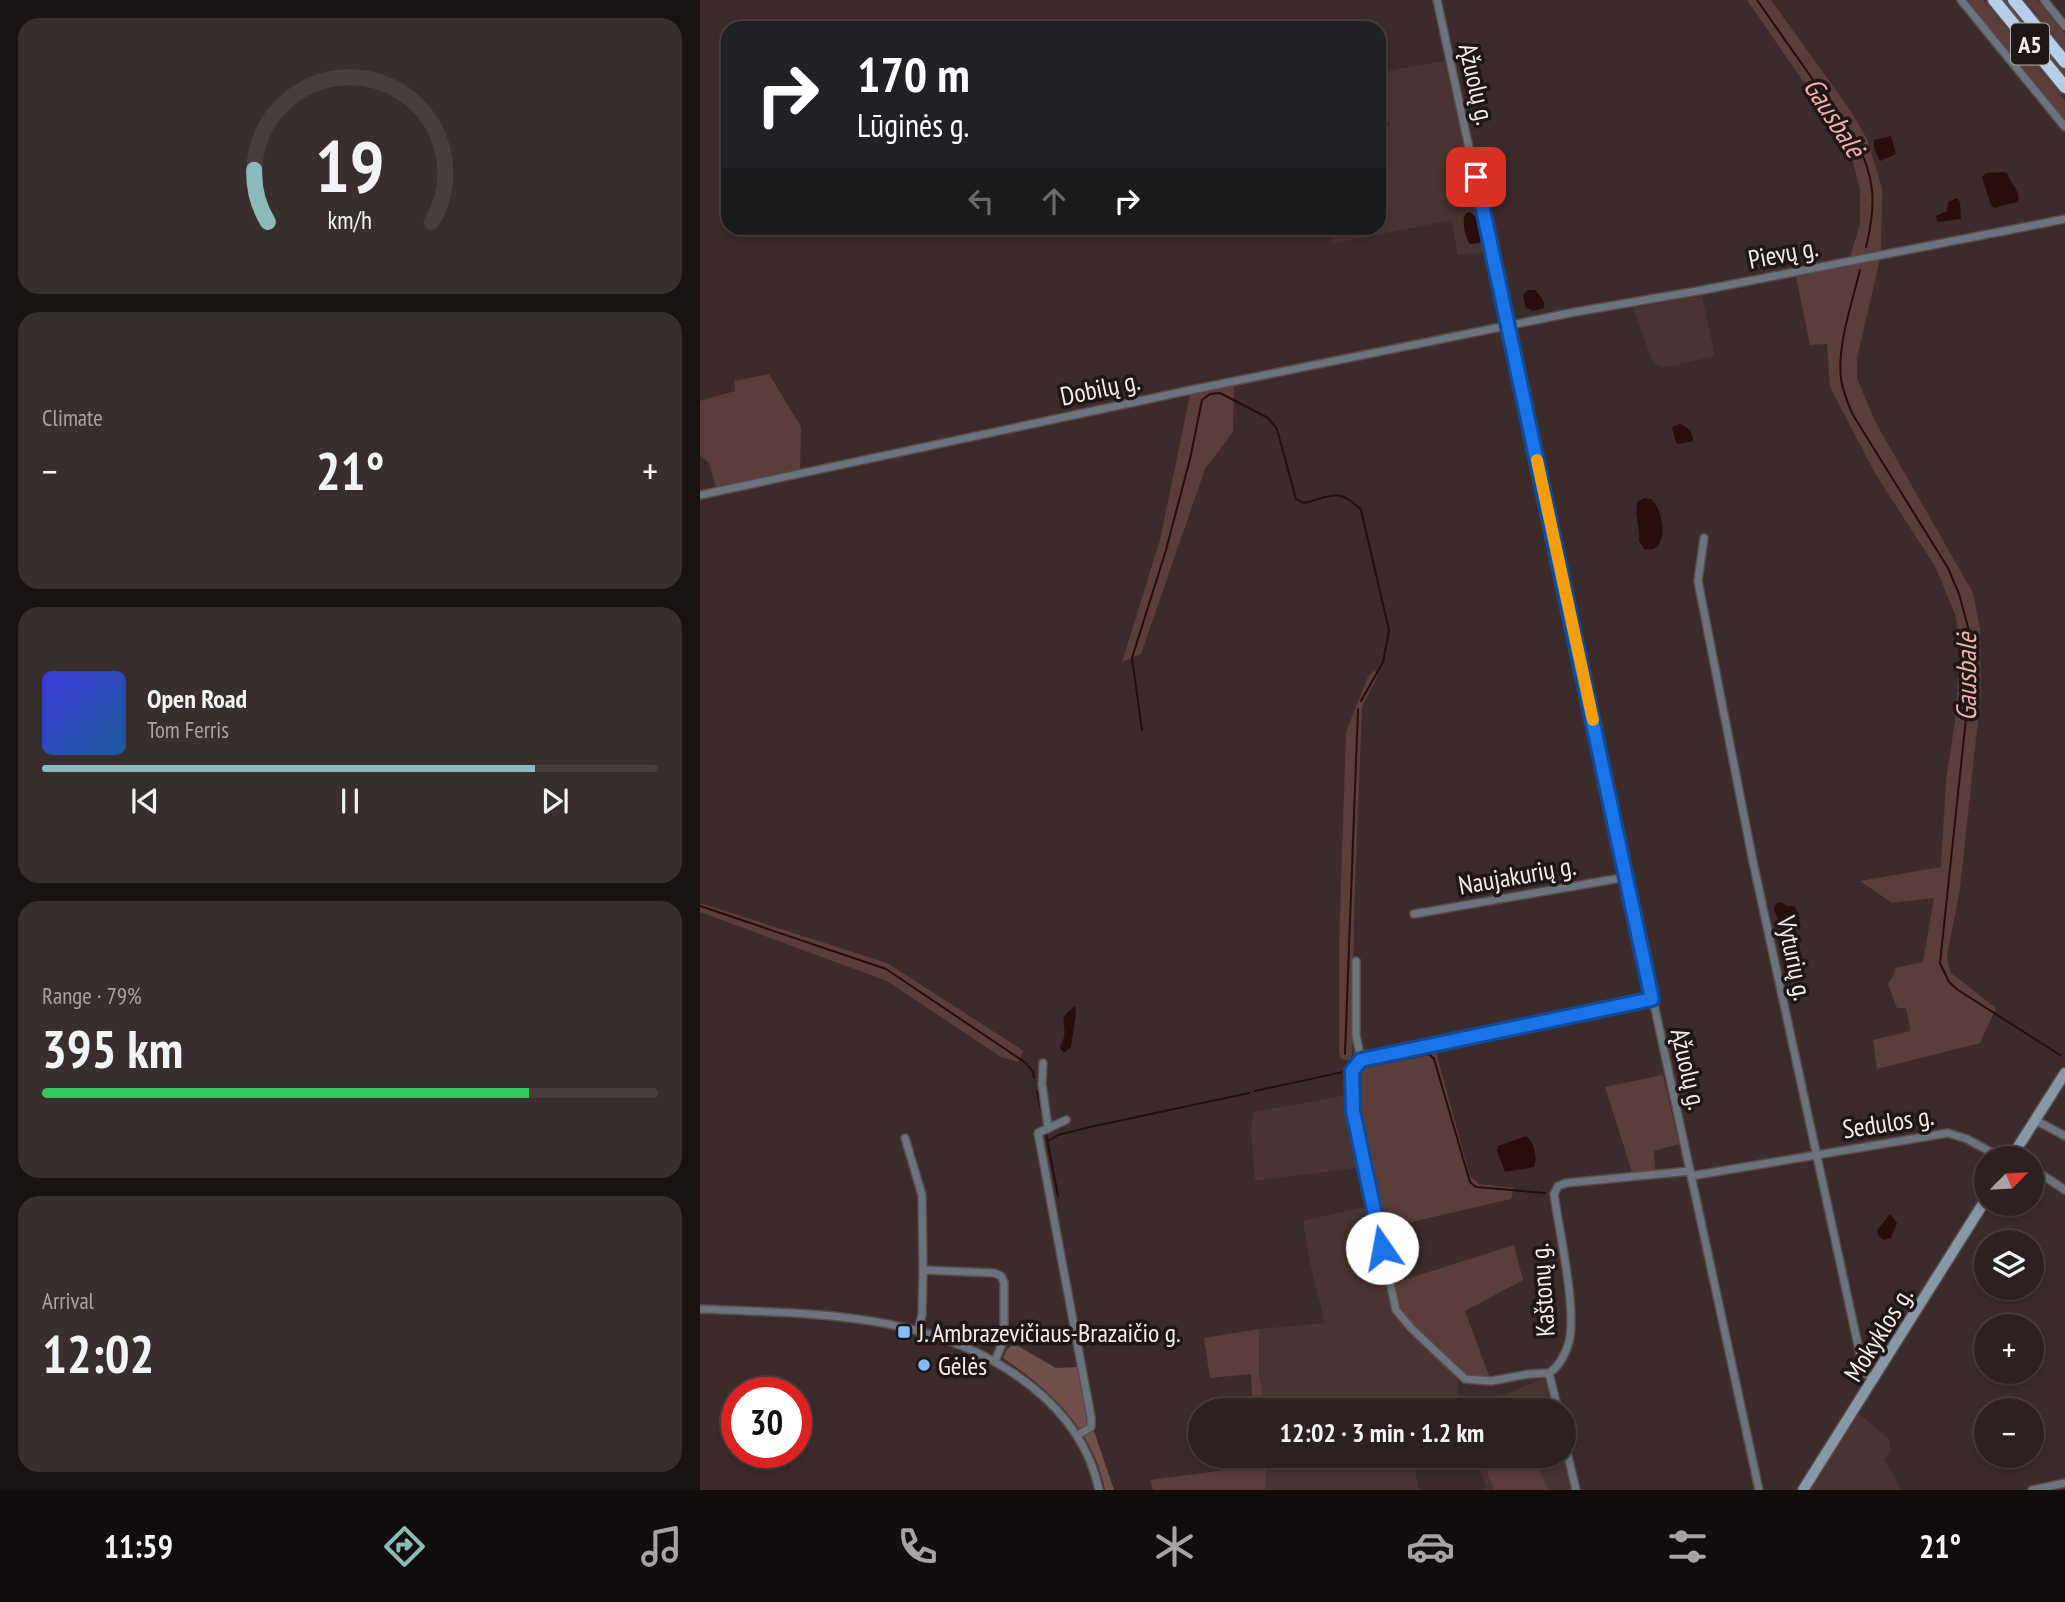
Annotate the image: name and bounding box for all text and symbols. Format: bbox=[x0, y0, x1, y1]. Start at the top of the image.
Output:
road number: A5 bbox=[2011, 24, 2049, 64]
street label: Ąžuolų g. bbox=[1452, 40, 1502, 128]
text: 170 m bbox=[857, 42, 970, 106]
icon: right bbox=[742, 49, 833, 140]
water label: Gausbalė bbox=[1796, 70, 1876, 166]
text: Lūginės g. bbox=[857, 104, 969, 146]
text: 19 bbox=[315, 119, 385, 213]
pin bbox=[1446, 147, 1506, 207]
icon: arrive bbox=[1457, 158, 1495, 196]
icon: left bbox=[962, 182, 1000, 220]
icon: ahead bbox=[1035, 182, 1073, 220]
icon: right bbox=[1108, 182, 1146, 220]
text: km/h bbox=[328, 204, 372, 236]
street label: Pievų g. bbox=[1745, 230, 1821, 276]
street label: Dobilų g. bbox=[1057, 363, 1143, 413]
text: Climate bbox=[42, 403, 103, 432]
text: 21° bbox=[316, 437, 384, 504]
text: − bbox=[42, 446, 58, 495]
text: + bbox=[642, 446, 658, 495]
water label: Gausbalė bbox=[1947, 631, 1984, 721]
text: Open Road bbox=[147, 682, 247, 715]
text: Tom Ferris bbox=[147, 715, 229, 744]
icon: previous bbox=[126, 782, 164, 820]
icon: pause bbox=[331, 782, 369, 820]
icon: next bbox=[536, 782, 574, 820]
street label: Naujakurių g. bbox=[1456, 848, 1578, 902]
street label: Vyturių g. bbox=[1770, 912, 1820, 1003]
text: Range · 79% bbox=[42, 981, 142, 1010]
text: 395 km bbox=[42, 1015, 183, 1082]
street label: Ąžuolų g. bbox=[1664, 1025, 1714, 1113]
street label: Sedulos g. bbox=[1840, 1099, 1936, 1145]
north arrow bbox=[1974, 1146, 2044, 1216]
map controls bbox=[1974, 1146, 2044, 1468]
position arrow bbox=[1345, 1211, 1419, 1285]
button: layers bbox=[1974, 1230, 2044, 1300]
street label: Kaštonų g. bbox=[1522, 1242, 1562, 1338]
street label: Mokyklos g. bbox=[1836, 1281, 1920, 1387]
text: Arrival bbox=[42, 1286, 94, 1315]
button: + bbox=[1974, 1314, 2044, 1384]
place label: J. Ambrazevičiaus-Brazaičio g. bbox=[917, 1316, 1181, 1349]
text: 12:02 bbox=[42, 1320, 154, 1387]
marker: J. Ambrazevičiaus-Brazaičio g. bbox=[896, 1324, 912, 1340]
place label: Gėlės bbox=[938, 1349, 987, 1382]
marker: Gėlės bbox=[916, 1357, 932, 1373]
speed limit sign: 30 bbox=[721, 1377, 812, 1468]
button: − bbox=[1974, 1398, 2044, 1468]
text: 12:02 · 3 min · 1.2 km bbox=[1280, 1416, 1484, 1449]
icon: directions bbox=[380, 1522, 429, 1571]
icon: music bbox=[637, 1522, 686, 1571]
icon: phone bbox=[893, 1522, 942, 1571]
icon: climate bbox=[1150, 1522, 1199, 1571]
icon: car bbox=[1406, 1522, 1455, 1571]
icon: filters bbox=[1663, 1522, 1712, 1571]
text: 11:59 bbox=[104, 1525, 173, 1567]
text: 21° bbox=[1919, 1525, 1961, 1567]

